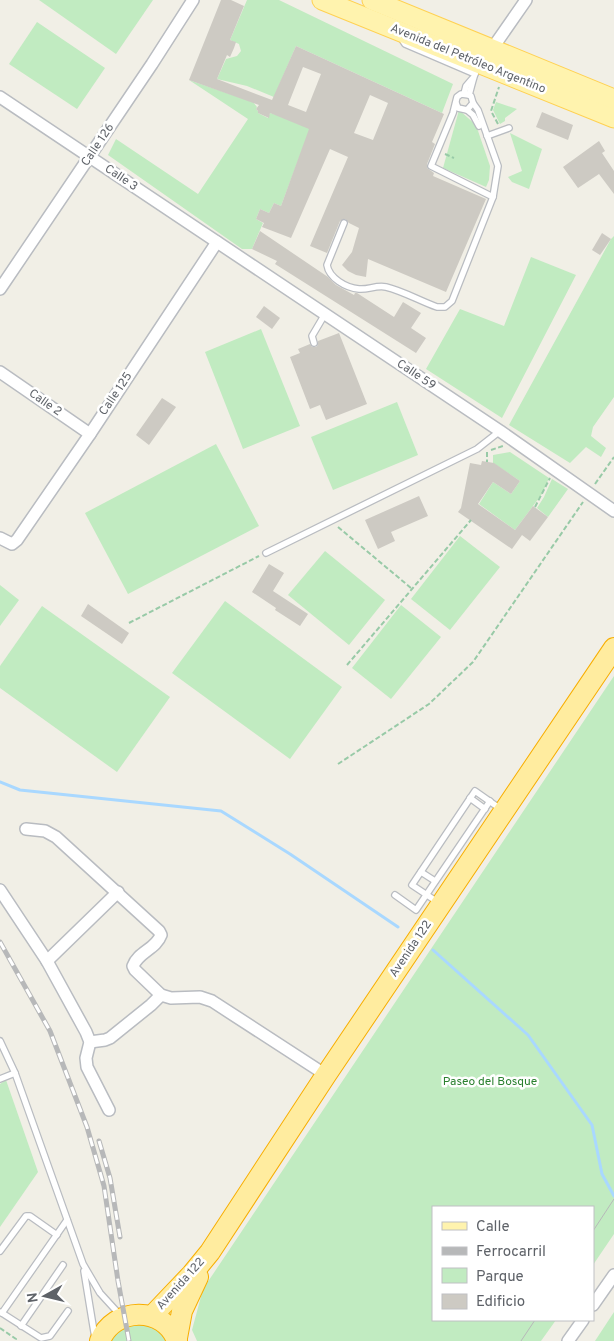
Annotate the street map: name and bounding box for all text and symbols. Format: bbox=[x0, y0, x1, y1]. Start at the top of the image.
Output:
street label: Avenida del Petróleo Argentino bbox=[388, 20, 548, 98]
street label: Calle 126 bbox=[78, 120, 118, 170]
street label: Calle 3 bbox=[101, 161, 141, 195]
street label: Calle 59 bbox=[393, 356, 439, 394]
street label: Calle 125 bbox=[96, 369, 136, 419]
street label: Calle 2 bbox=[25, 386, 65, 420]
street label: Avenida 122 bbox=[386, 918, 436, 980]
park label: Paseo del Bosque bbox=[443, 1074, 537, 1090]
legend bbox=[432, 1206, 594, 1321]
text: Calle bbox=[476, 1218, 510, 1237]
text: Ferrocarril bbox=[476, 1243, 546, 1262]
street label: Avenida 122 bbox=[153, 1254, 209, 1314]
text: Parque bbox=[476, 1268, 524, 1287]
north arrow bbox=[20, 1271, 70, 1321]
text: N bbox=[24, 1291, 43, 1304]
text: Edificio bbox=[476, 1293, 525, 1312]

